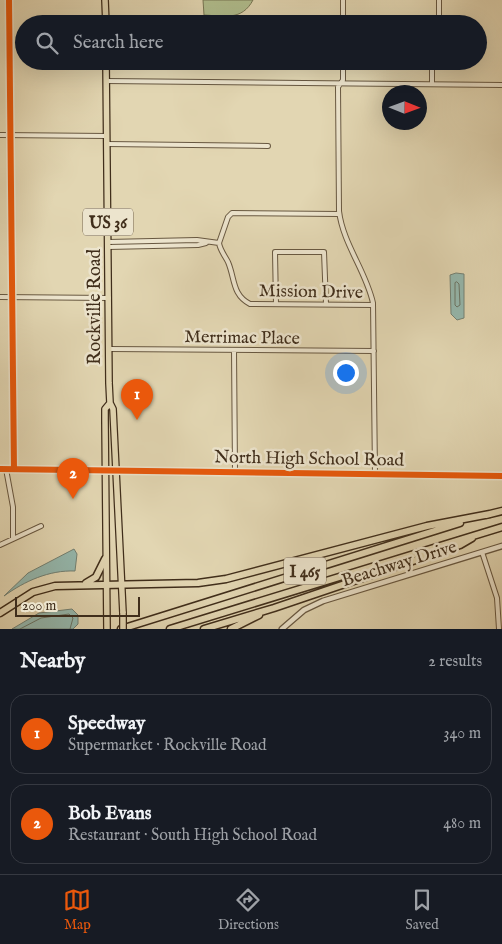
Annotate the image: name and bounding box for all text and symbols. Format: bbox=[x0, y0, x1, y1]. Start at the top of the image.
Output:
search box bbox=[15, 15, 487, 70]
icon: search bbox=[33, 29, 61, 57]
text: Search here bbox=[73, 31, 164, 55]
north arrow bbox=[382, 85, 427, 130]
road number: US 36 bbox=[83, 208, 133, 236]
street label: Rockville Road bbox=[84, 249, 107, 365]
street label: Mission Drive bbox=[259, 280, 363, 305]
street label: Merrimac Place bbox=[184, 326, 300, 351]
your location bbox=[333, 360, 359, 386]
pin: 1 bbox=[121, 379, 153, 420]
street label: North High School Road bbox=[214, 446, 405, 473]
pin: 2 bbox=[57, 458, 89, 499]
street label: Beachway Drive bbox=[339, 536, 460, 593]
road number: I 465 bbox=[284, 558, 326, 584]
scale bar bbox=[15, 594, 140, 617]
text: 200 m bbox=[22, 597, 56, 615]
text: Nearby bbox=[20, 648, 85, 675]
text: 2 results bbox=[428, 652, 482, 672]
text: Speedway bbox=[68, 712, 145, 736]
text: 1 bbox=[34, 724, 40, 744]
text: 340 m bbox=[443, 724, 481, 744]
text: Supermarket · Rockville Road bbox=[68, 736, 266, 756]
text: Bob Evans bbox=[68, 802, 152, 826]
text: 2 bbox=[33, 814, 41, 834]
text: 480 m bbox=[443, 814, 481, 834]
text: Restaurant · South High School Road bbox=[68, 826, 317, 846]
tab: Map bbox=[63, 886, 91, 934]
tab: Directions bbox=[218, 886, 279, 934]
tab: Saved bbox=[406, 886, 439, 934]

